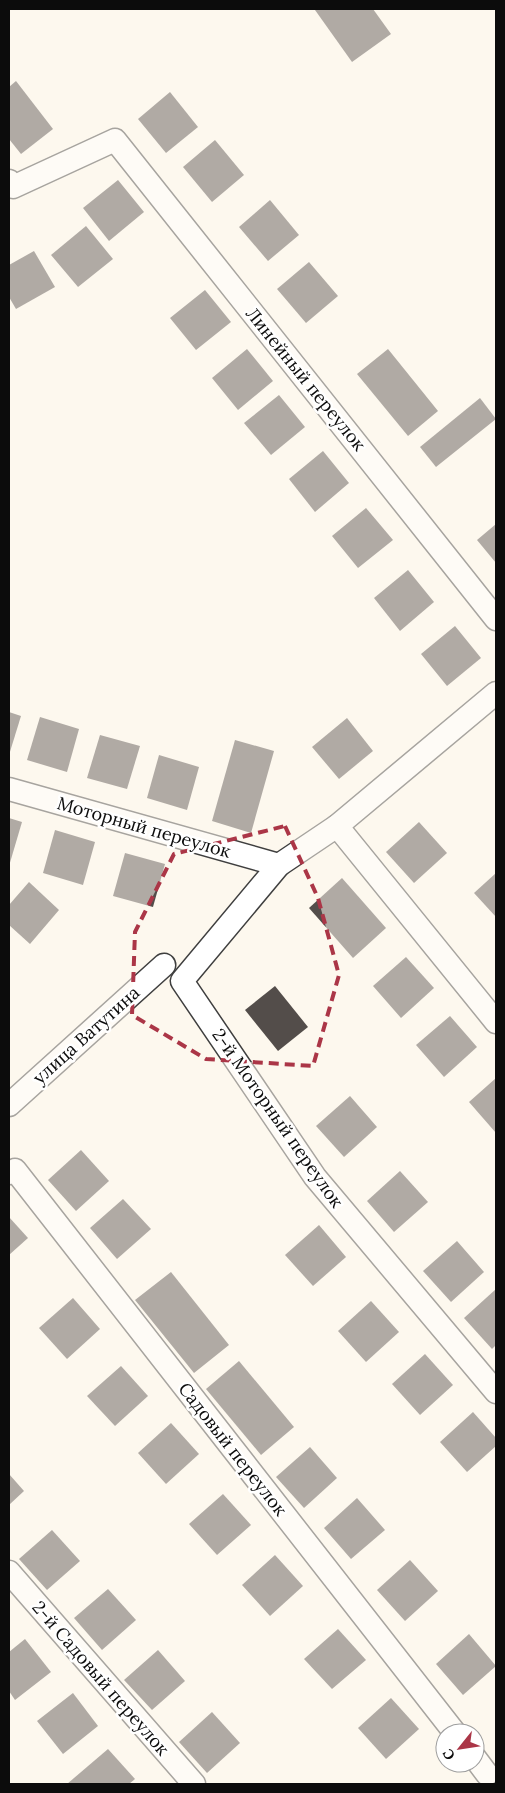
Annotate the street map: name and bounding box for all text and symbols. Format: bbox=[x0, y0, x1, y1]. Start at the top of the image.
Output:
street label: Линейный переулок bbox=[241, 303, 371, 456]
street label: Моторный переулок bbox=[55, 791, 234, 863]
street label: улица Ватутина bbox=[28, 981, 144, 1089]
street label: 2-й Моторный переулок bbox=[207, 1024, 349, 1212]
street label: Садовый переулок bbox=[174, 1378, 293, 1521]
street label: 2-й Садовый переулок bbox=[28, 1596, 175, 1760]
north arrow bbox=[435, 1723, 485, 1773]
text: С bbox=[438, 1746, 459, 1763]

